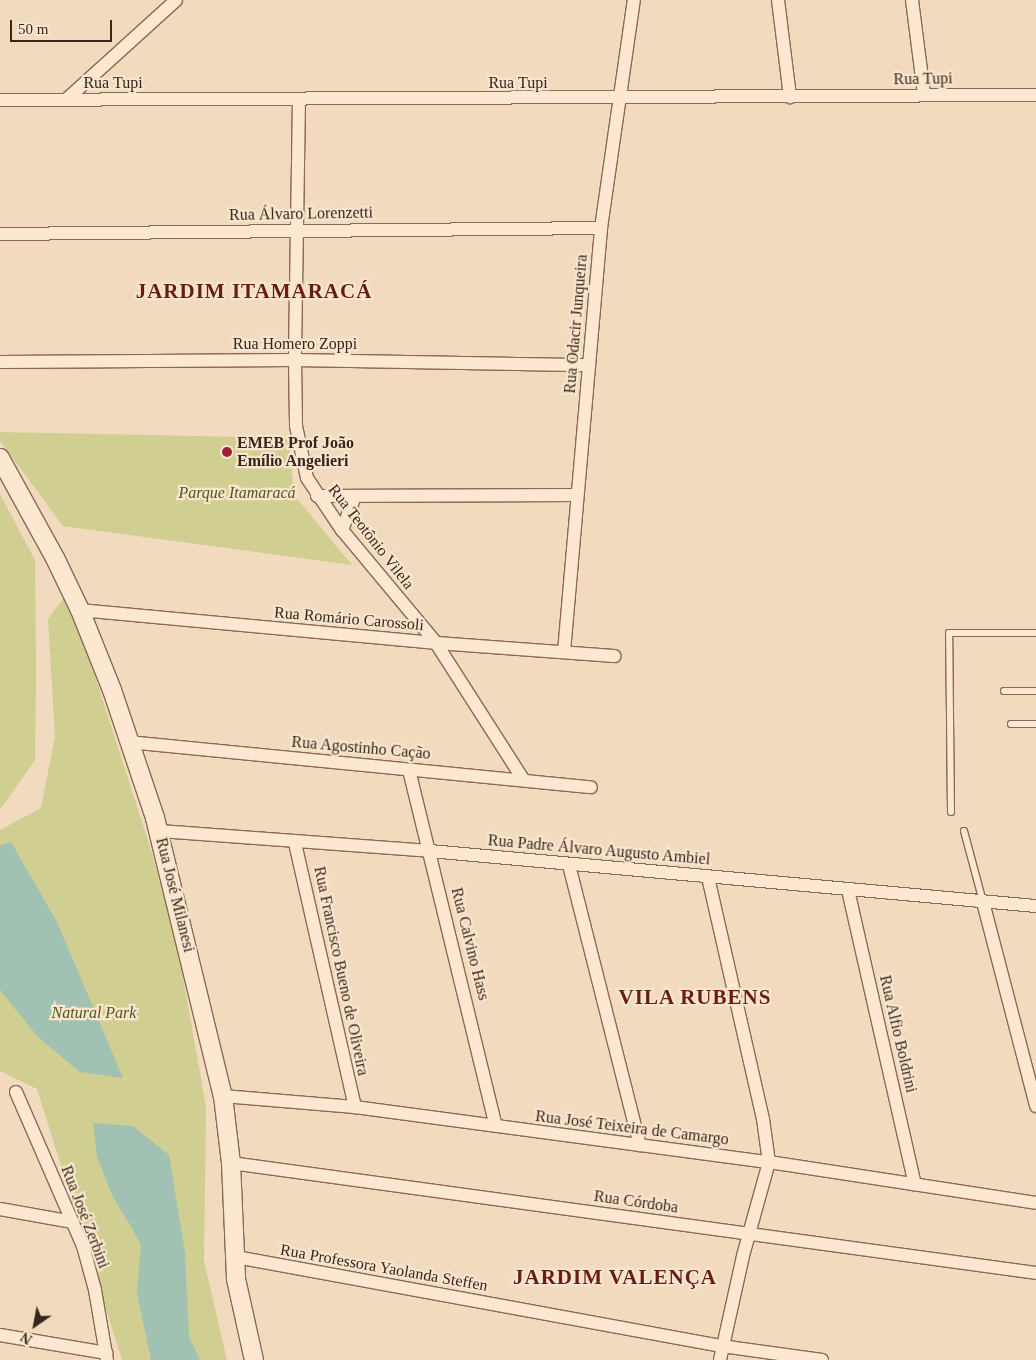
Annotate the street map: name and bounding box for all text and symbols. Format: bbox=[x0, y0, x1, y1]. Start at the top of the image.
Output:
scale bar bbox=[12, 10, 115, 42]
text: 50 m bbox=[18, 21, 48, 37]
street label: Rua Tupi bbox=[893, 69, 953, 89]
street label: Rua Tupi bbox=[83, 73, 143, 93]
street label: Rua Tupi bbox=[488, 73, 548, 93]
street label: Rua Álvaro Lorenzetti bbox=[229, 203, 373, 225]
street label: Rua Odacir Junqueira bbox=[560, 254, 592, 394]
district label: JARDIM ITAMARACÁ bbox=[134, 278, 374, 304]
street label: Rua Homero Zoppi bbox=[233, 334, 357, 354]
place label: EMEB Prof João Emílio Angelieri bbox=[237, 433, 354, 471]
marker: EMEB Prof João Emílio Angelieri bbox=[221, 446, 233, 458]
street label: Rua Teotônio Vilela bbox=[324, 480, 418, 594]
park label: Parque Itamaracá bbox=[178, 483, 296, 503]
street label: Rua Romário Carossoli bbox=[273, 603, 425, 635]
street label: Rua Agostinho Cação bbox=[290, 732, 432, 764]
street label: Rua Padre Álvaro Augusto Ambiel bbox=[486, 831, 712, 869]
street label: Rua José Milanesi bbox=[151, 836, 199, 954]
street label: Rua Francisco Bueno de Oliveira bbox=[309, 865, 373, 1077]
street label: Rua Calvino Hass bbox=[447, 886, 493, 1002]
street label: Rua Alfio Boldrini bbox=[875, 973, 921, 1095]
district label: VILA RUBENS bbox=[617, 984, 773, 1010]
park label: Natural Park bbox=[52, 1003, 136, 1023]
street label: Rua José Teixeira de Camargo bbox=[534, 1107, 730, 1149]
street label: Rua José Zerbini bbox=[57, 1163, 113, 1271]
street label: Rua Córdoba bbox=[593, 1187, 679, 1217]
street label: Rua Professora Yaolanda Steffen bbox=[278, 1240, 490, 1296]
district label: JARDIM VALENÇA bbox=[511, 1264, 719, 1290]
north arrow bbox=[10, 1300, 60, 1350]
text: N bbox=[18, 1329, 35, 1347]

